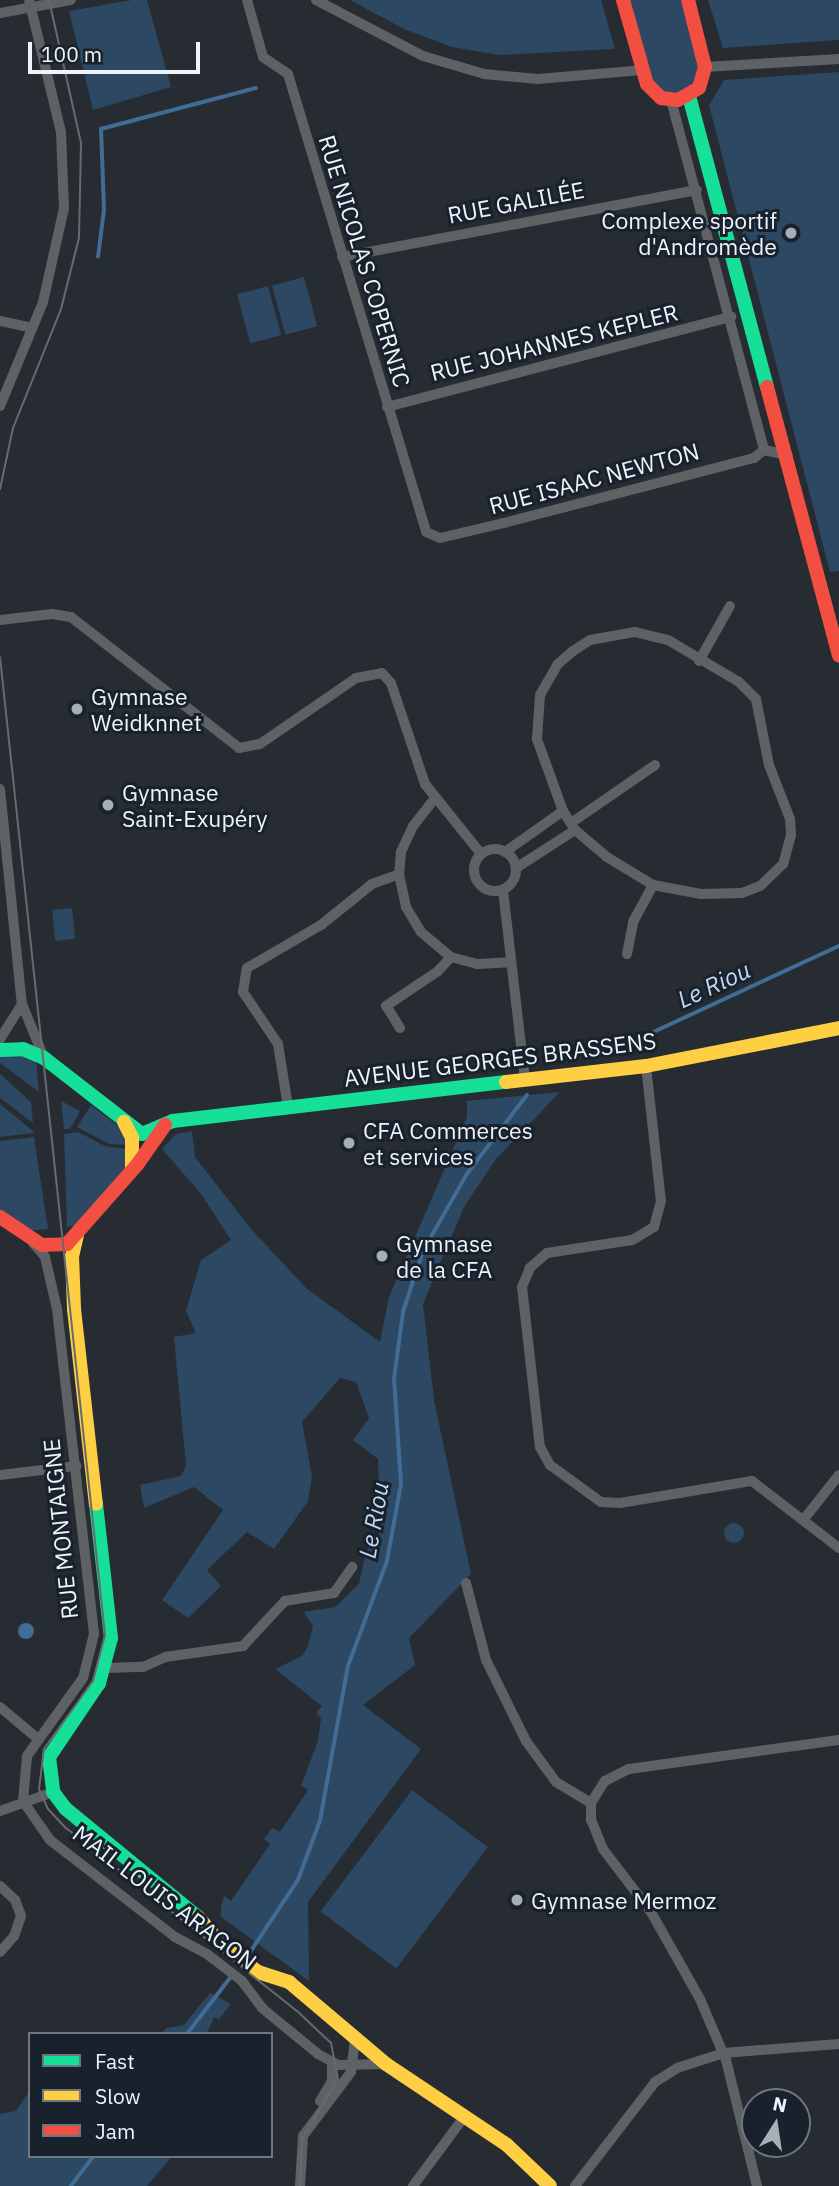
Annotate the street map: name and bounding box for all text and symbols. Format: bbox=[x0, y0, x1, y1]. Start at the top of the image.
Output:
scale bar bbox=[32, 28, 203, 72]
text: 100 m bbox=[41, 40, 102, 68]
street label: RUE NICOLAS COPERNIC bbox=[313, 132, 417, 390]
street label: RUE GALILÉE bbox=[445, 175, 587, 229]
place label: Complexe sportif d'Andromède bbox=[601, 206, 777, 260]
marker: Complexe sportif d'Andromède bbox=[783, 225, 799, 241]
street label: RUE JOHANNES KEPLER bbox=[427, 298, 681, 386]
street label: RUE ISAAC NEWTON bbox=[486, 437, 702, 519]
place label: Gymnase Weidknnet bbox=[91, 682, 202, 736]
marker: Gymnase Weidknnet bbox=[69, 701, 85, 717]
place label: Gymnase Saint-Exupéry bbox=[122, 778, 267, 832]
marker: Gymnase Saint-Exupéry bbox=[100, 797, 116, 813]
water label: Le Riou bbox=[673, 956, 755, 1014]
street label: AVENUE GEORGES BRASSENS bbox=[342, 1026, 658, 1092]
place label: CFA Commerces et services bbox=[363, 1116, 533, 1170]
marker: CFA Commerces et services bbox=[341, 1135, 357, 1151]
place label: Gymnase de la CFA bbox=[396, 1229, 493, 1283]
marker: Gymnase de la CFA bbox=[374, 1248, 390, 1264]
street label: RUE MONTAIGNE bbox=[37, 1437, 83, 1621]
water label: Le Riou bbox=[353, 1479, 395, 1561]
street label: MAIL LOUIS ARAGON bbox=[68, 1819, 262, 1975]
place label: Gymnase Mermoz bbox=[531, 1886, 716, 1914]
marker: Gymnase Mermoz bbox=[509, 1892, 525, 1908]
legend bbox=[28, 2032, 273, 2158]
text: Fast bbox=[95, 2047, 135, 2075]
text: Slow bbox=[95, 2082, 141, 2110]
north arrow bbox=[741, 2088, 811, 2158]
text: N bbox=[771, 2091, 789, 2118]
text: Jam bbox=[95, 2117, 135, 2145]

